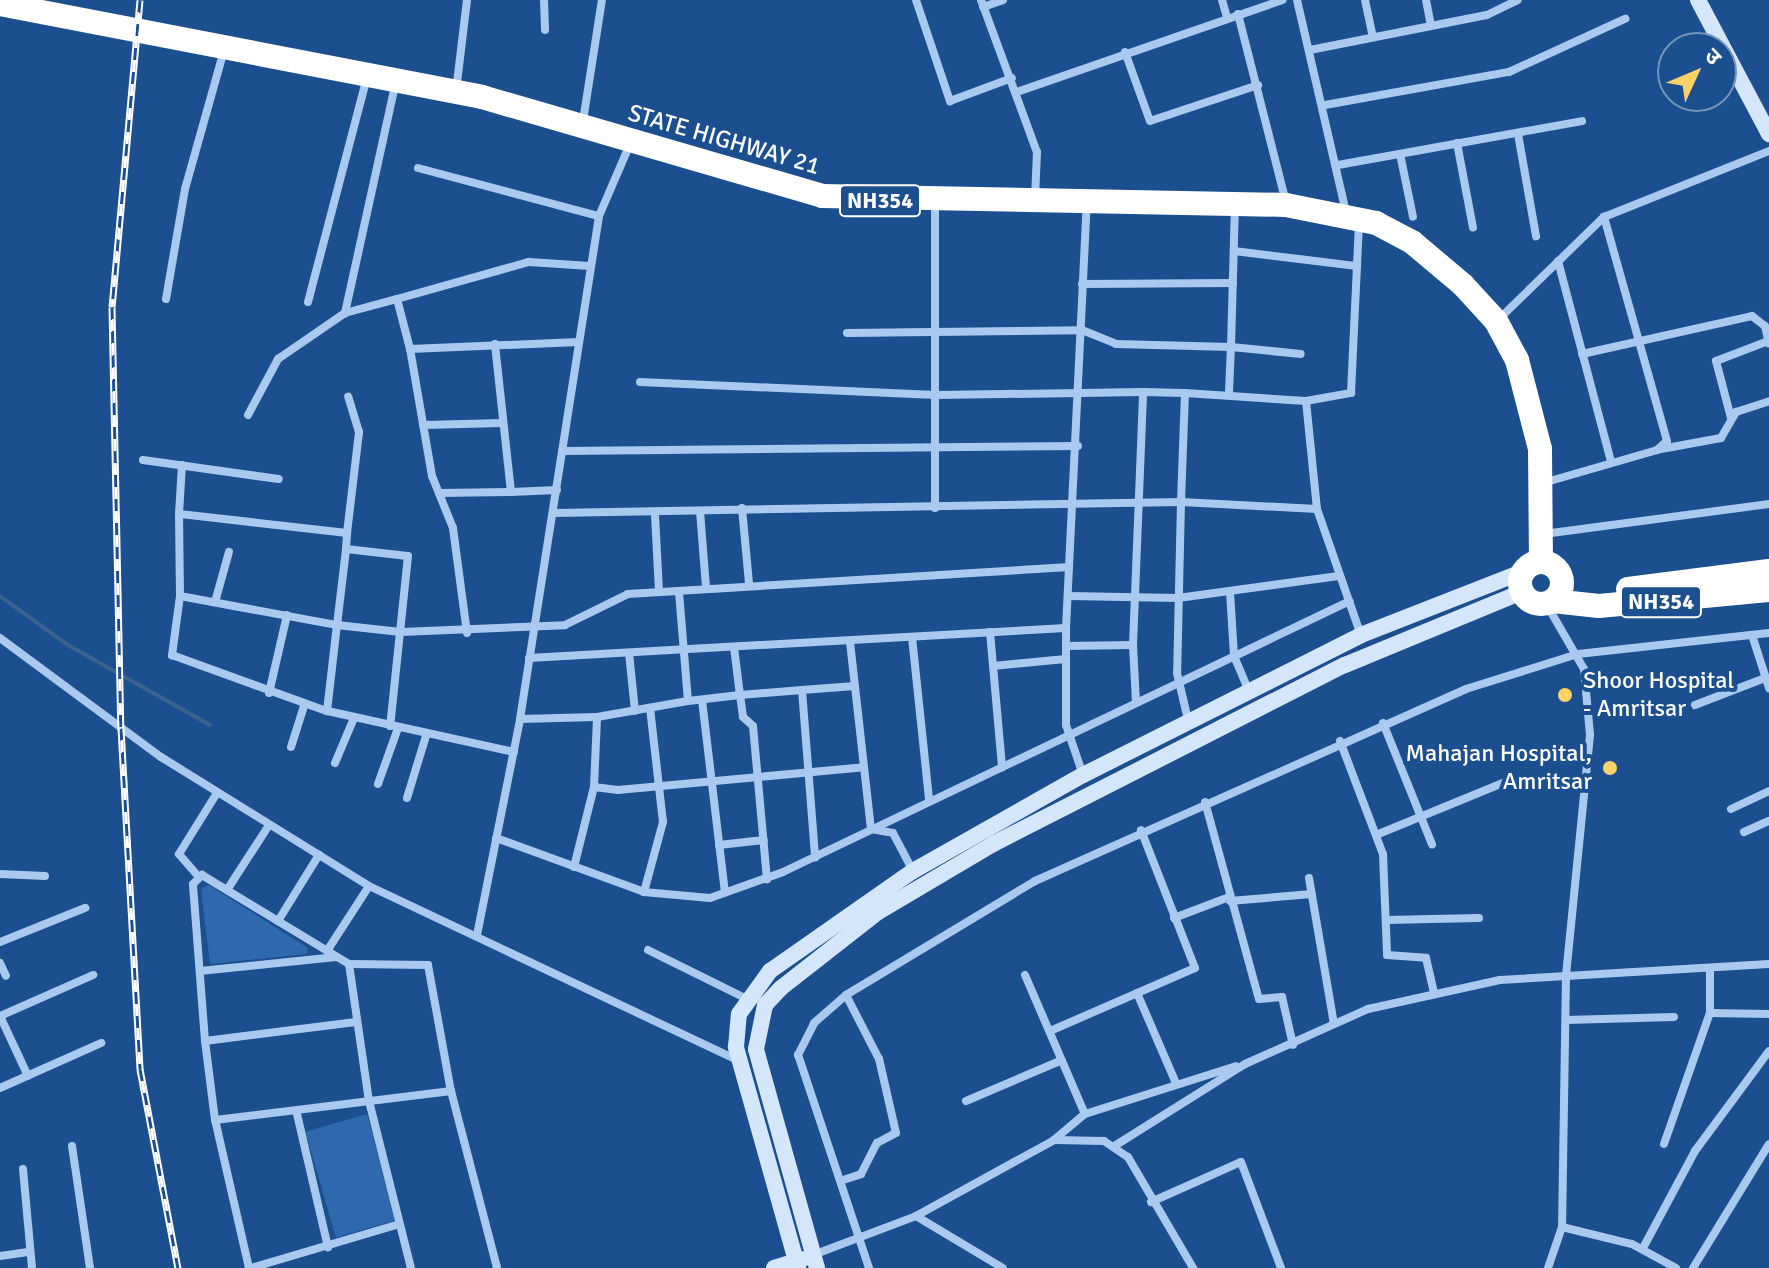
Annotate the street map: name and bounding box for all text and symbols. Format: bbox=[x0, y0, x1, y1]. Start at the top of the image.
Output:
north arrow bbox=[1657, 32, 1737, 112]
text: उ bbox=[1699, 42, 1727, 70]
street label: STATE HIGHWAY 21 bbox=[625, 99, 823, 181]
road number: NH354 bbox=[838, 183, 922, 219]
road number: NH354 bbox=[1619, 584, 1703, 620]
place label: Shoor Hospital - Amritsar bbox=[1583, 667, 1734, 723]
marker: Shoor Hospital - Amritsar bbox=[1554, 684, 1576, 706]
place label: Mahajan Hospital, Amritsar bbox=[1406, 740, 1592, 796]
marker: Mahajan Hospital, Amritsar bbox=[1599, 757, 1621, 779]

